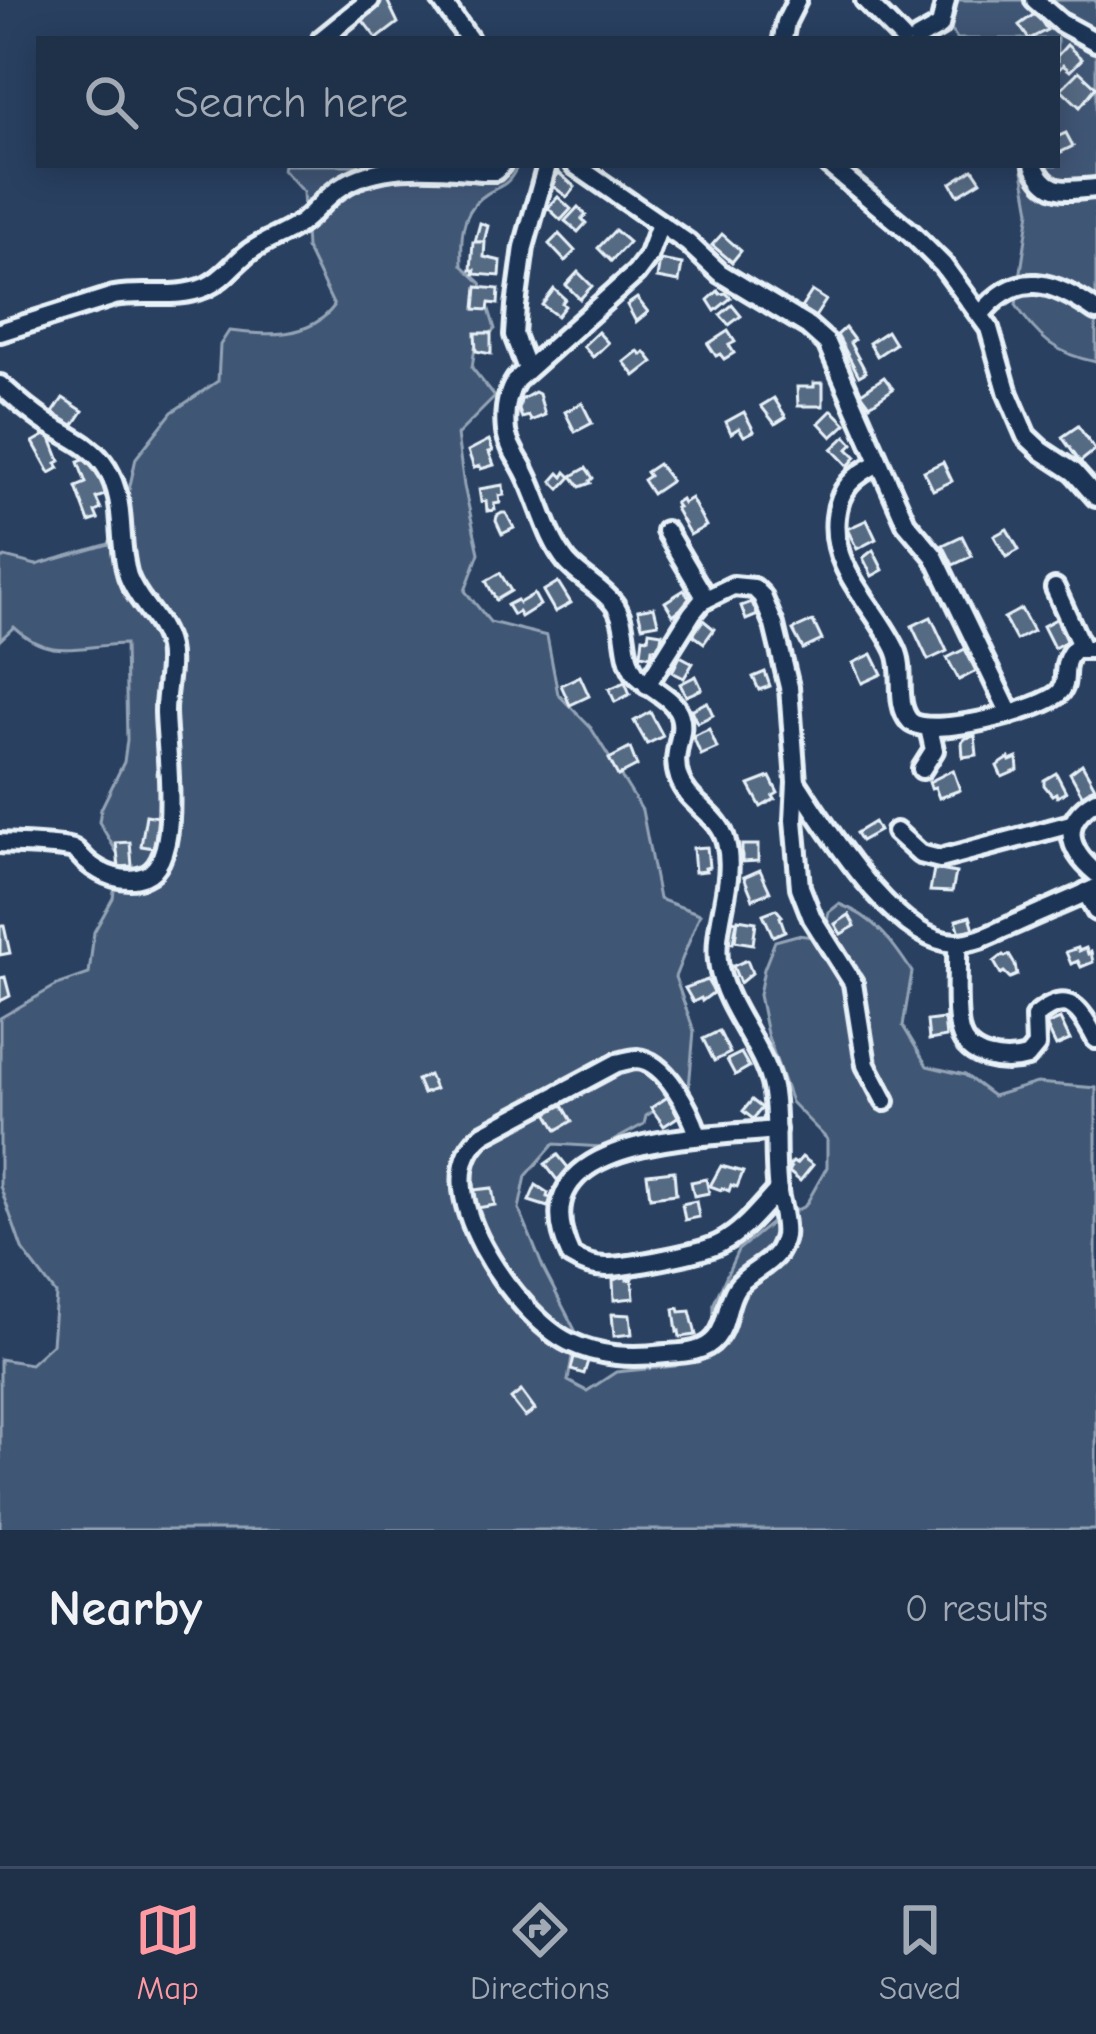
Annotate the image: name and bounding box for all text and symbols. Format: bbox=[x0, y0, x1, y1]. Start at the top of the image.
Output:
search box bbox=[36, 36, 1060, 168]
icon: search bbox=[78, 69, 144, 135]
text: Search here bbox=[174, 76, 408, 128]
text: Nearby bbox=[48, 1579, 202, 1638]
text: 0 results bbox=[905, 1586, 1048, 1631]
tab: Map bbox=[135, 1897, 201, 2007]
tab: Directions bbox=[470, 1897, 610, 2007]
tab: Saved bbox=[879, 1897, 961, 2007]

